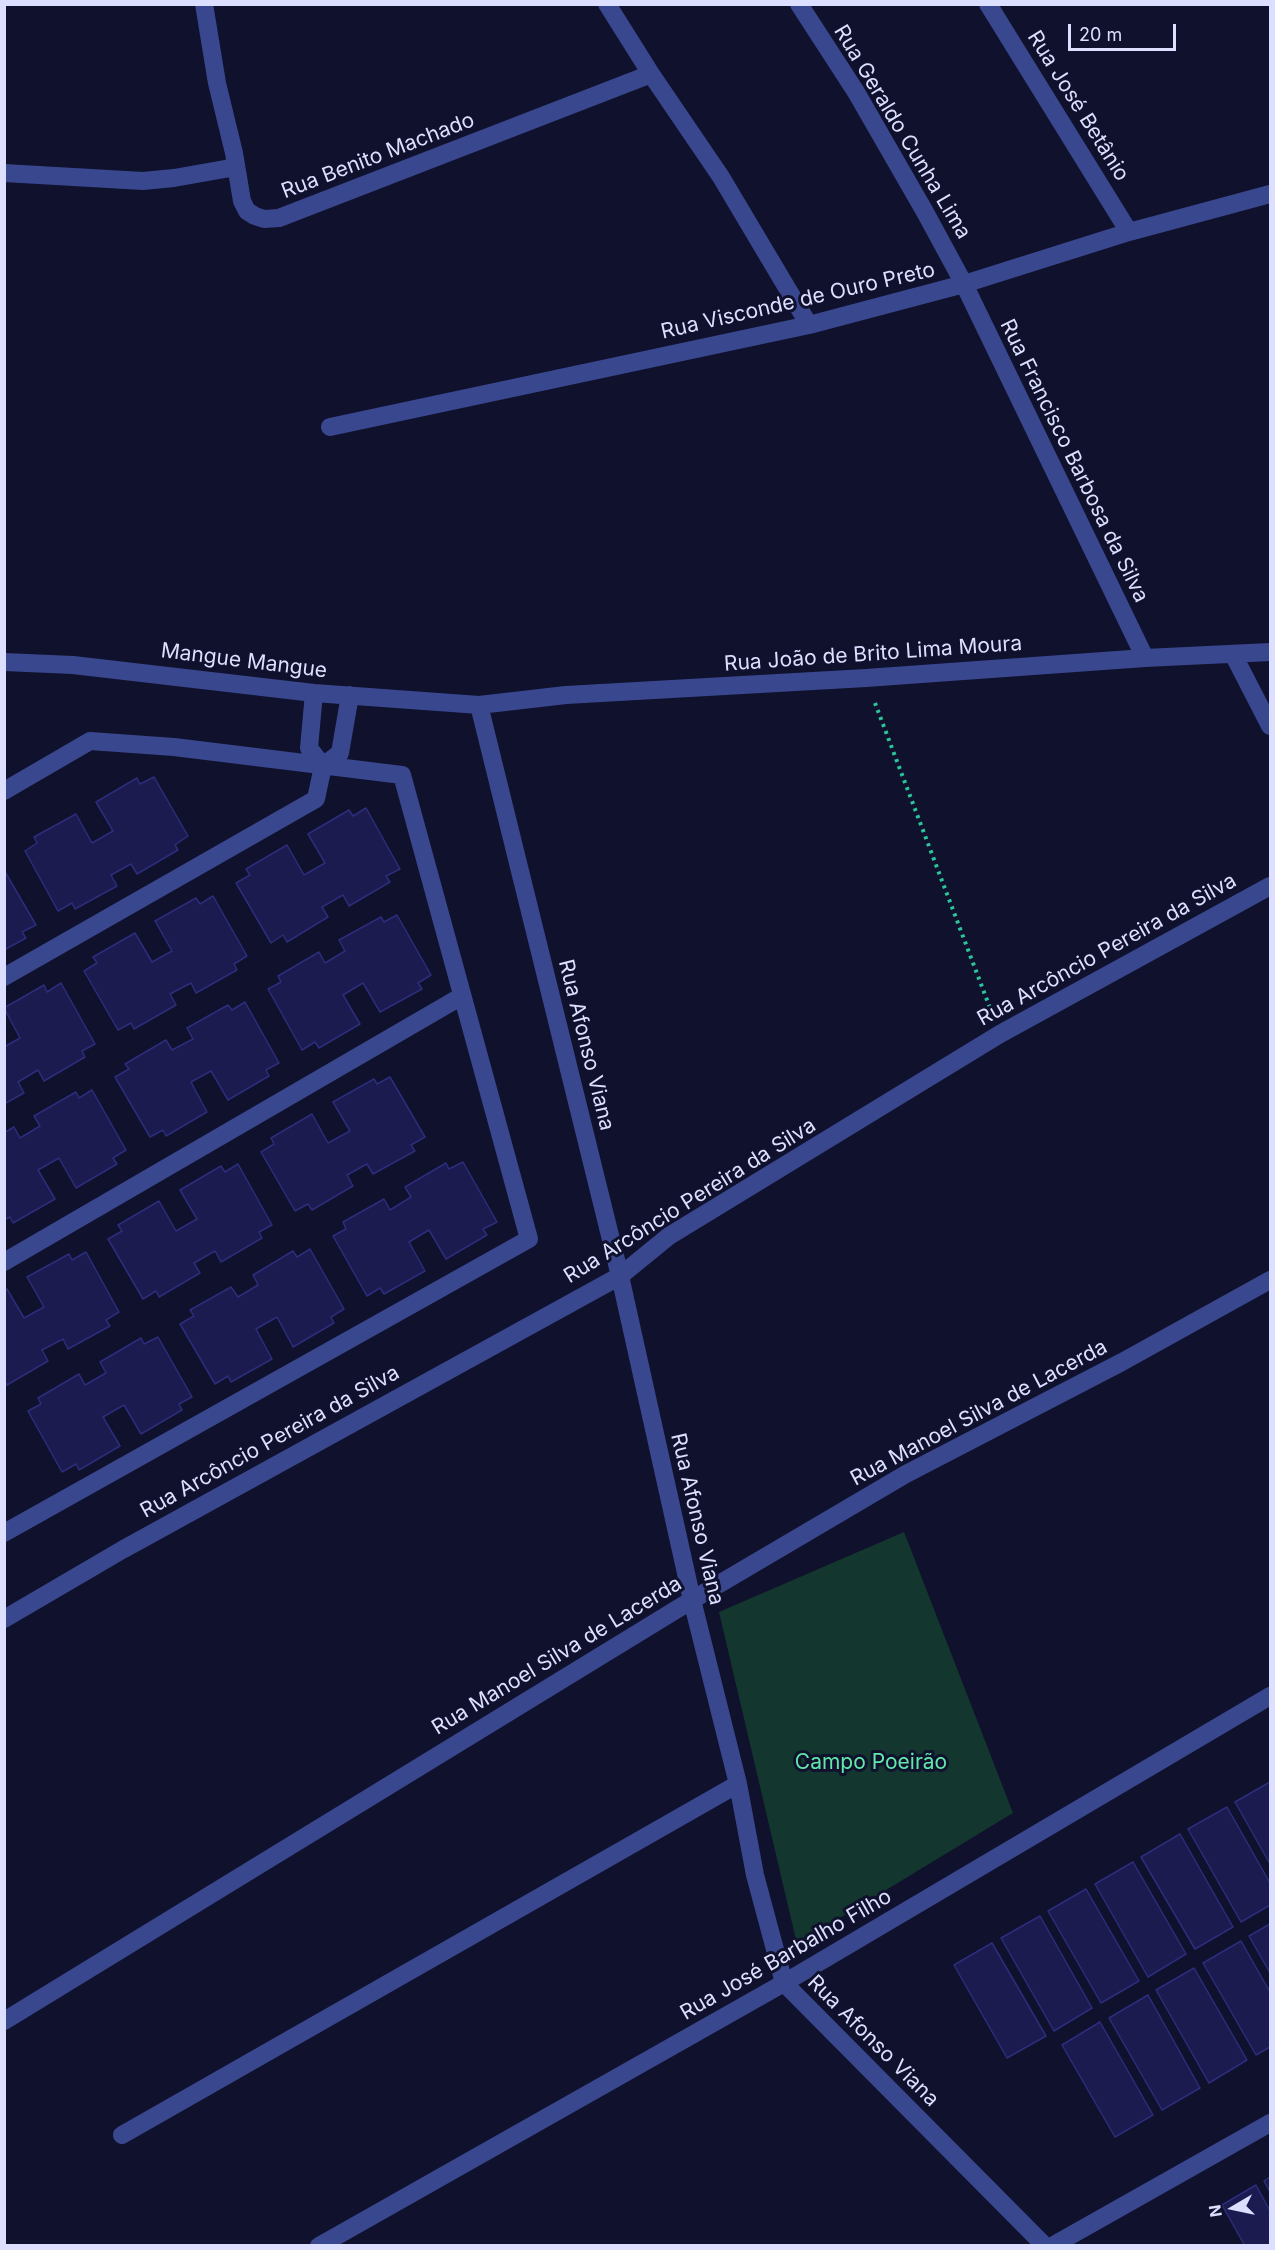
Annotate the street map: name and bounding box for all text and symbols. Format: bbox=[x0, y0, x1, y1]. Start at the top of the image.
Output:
scale bar bbox=[1071, 12, 1179, 50]
street label: Rua Geraldo Cunha Lima bbox=[828, 20, 976, 244]
text: 20 m bbox=[1079, 24, 1122, 45]
street label: Rua José Betânio bbox=[1022, 26, 1134, 186]
street label: Rua Benito Machado bbox=[278, 108, 478, 204]
street label: Rua Visconde de Ouro Preto bbox=[659, 257, 937, 345]
street label: Rua Francisco Barbosa da Silva bbox=[994, 315, 1154, 607]
street label: Rua João de Brito Lima Moura bbox=[723, 631, 1023, 677]
street label: Mangue Mangue bbox=[159, 638, 329, 684]
street label: Rua Arcôncio Pereira da Silva bbox=[973, 868, 1241, 1032]
street label: Rua Afonso Viana bbox=[553, 957, 619, 1133]
street label: Rua Arcôncio Pereira da Silva bbox=[559, 1113, 821, 1289]
street label: Rua Manoel Silva de Lacerda bbox=[846, 1335, 1112, 1491]
street label: Rua Arcôncio Pereira da Silva bbox=[136, 1360, 404, 1524]
street label: Rua Afonso Viana bbox=[665, 1431, 729, 1607]
street label: Rua Manoel Silva de Lacerda bbox=[428, 1571, 686, 1741]
park label: Campo Poeirão bbox=[795, 1750, 947, 1776]
street label: Rua José Barbalho Filho bbox=[676, 1884, 896, 2026]
street label: Rua Afonso Viana bbox=[802, 1970, 944, 2112]
north arrow bbox=[1203, 2178, 1263, 2238]
text: N bbox=[1204, 2203, 1226, 2218]

